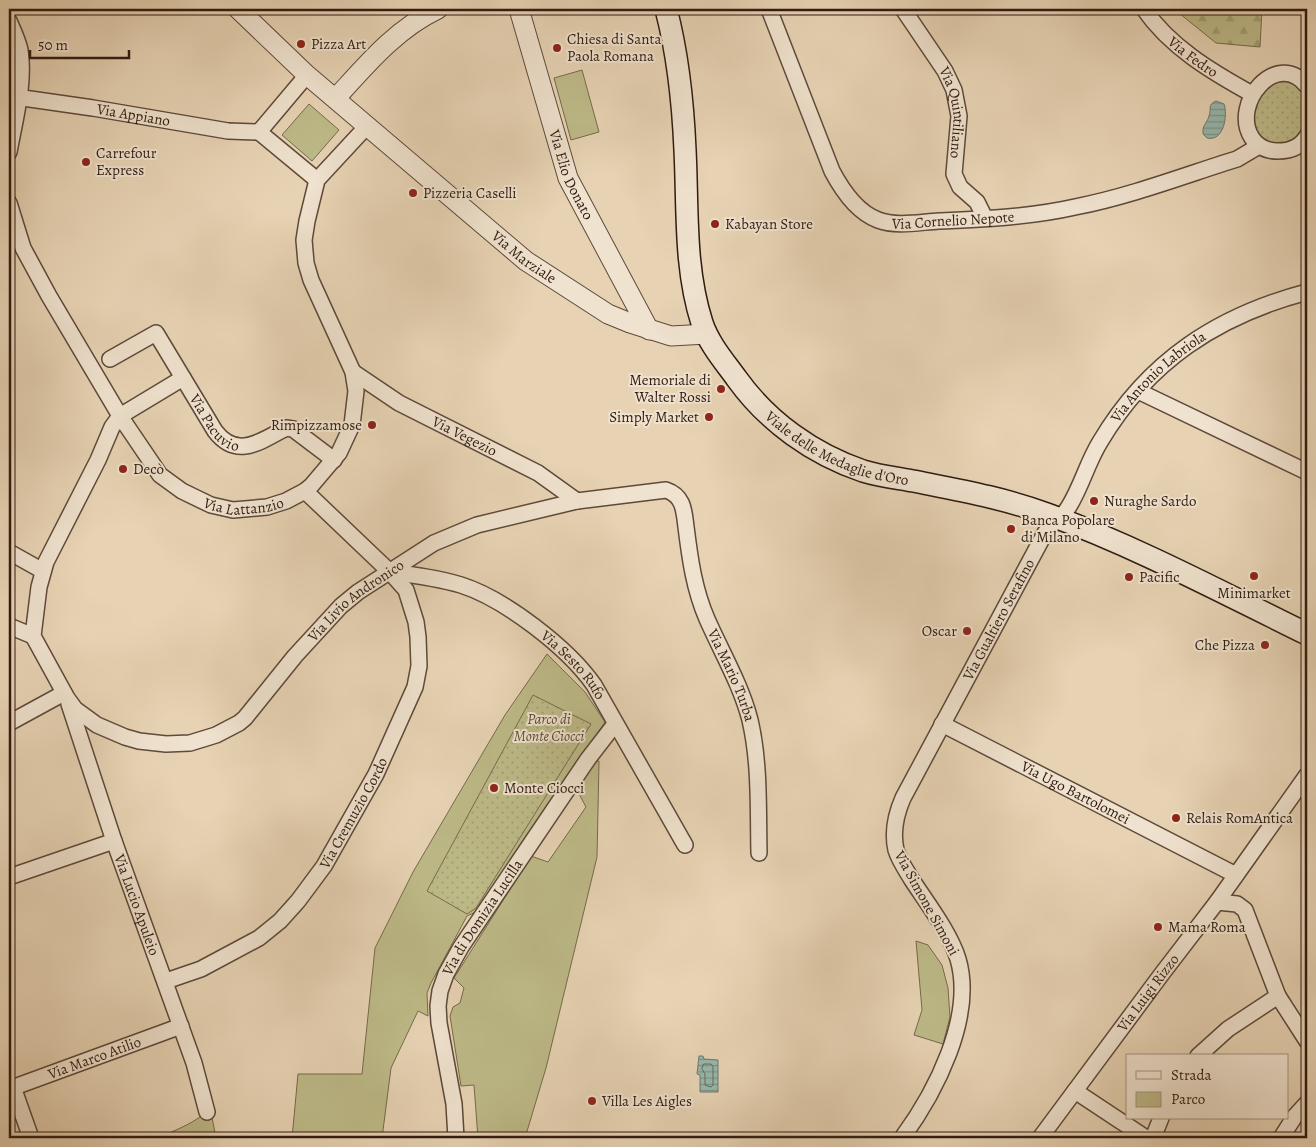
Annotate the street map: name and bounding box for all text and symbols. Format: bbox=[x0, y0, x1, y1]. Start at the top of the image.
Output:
scale bar bbox=[30, 28, 129, 60]
place label: Chiesa di Santa Paola Romana bbox=[567, 29, 661, 66]
street label: Via Fedro bbox=[1163, 31, 1222, 82]
place label: Pizza Art bbox=[311, 34, 366, 54]
text: 50 m bbox=[38, 35, 68, 55]
marker: Pizza Art bbox=[295, 38, 307, 50]
marker: Chiesa di Santa Paola Romana bbox=[551, 42, 563, 54]
street label: Via Quintiliano bbox=[934, 62, 969, 159]
street label: Via Appiano bbox=[94, 99, 172, 131]
street label: Via Elio Donato bbox=[544, 126, 598, 223]
place label: Carrefour Express bbox=[96, 143, 157, 180]
marker: Carrefour Express bbox=[80, 156, 92, 168]
place label: Pizzeria Caselli bbox=[423, 183, 516, 203]
marker: Pizzeria Caselli bbox=[407, 187, 419, 199]
street label: Via Cornelio Nepote bbox=[890, 206, 1016, 234]
place label: Kabayan Store bbox=[725, 214, 813, 234]
marker: Kabayan Store bbox=[709, 218, 721, 230]
street label: Via Marziale bbox=[487, 225, 561, 288]
street label: Via Antonio Labriola bbox=[1105, 326, 1210, 427]
place label: Memoriale di Walter Rossi bbox=[629, 370, 711, 407]
marker: Memoriale di Walter Rossi bbox=[715, 383, 727, 395]
street label: Via Pacuvio bbox=[184, 389, 241, 456]
street label: Viale delle Medaglie d'Oro bbox=[760, 406, 910, 490]
place label: Simply Market bbox=[609, 407, 699, 427]
street label: Via Vegezio bbox=[428, 411, 501, 461]
marker: Simply Market bbox=[703, 411, 715, 423]
place label: Rimpizzamose bbox=[271, 415, 362, 435]
marker: Rimpizzamose bbox=[366, 419, 378, 431]
place label: Decò bbox=[133, 459, 164, 479]
marker: Decò bbox=[117, 463, 129, 475]
place label: Nuraghe Sardo bbox=[1104, 491, 1196, 511]
street label: Via Lattanzio bbox=[199, 492, 286, 520]
marker: Nuraghe Sardo bbox=[1088, 495, 1100, 507]
place label: Banca Popolare di Milano bbox=[1021, 510, 1115, 547]
marker: Banca Popolare di Milano bbox=[1005, 523, 1017, 535]
street label: Via Livio Andronico bbox=[302, 555, 408, 647]
street label: Via Gualtiero Serafino bbox=[958, 555, 1039, 685]
place label: Pacific bbox=[1139, 567, 1180, 587]
marker: Minimarket bbox=[1248, 570, 1260, 582]
marker: Pacific bbox=[1123, 571, 1135, 583]
place label: Minimarket bbox=[1217, 583, 1291, 603]
place label: Oscar bbox=[922, 621, 957, 641]
street label: Via Sesto Rufo bbox=[536, 625, 610, 703]
street label: Via Mario Turba bbox=[702, 625, 760, 724]
marker: Oscar bbox=[961, 625, 973, 637]
place label: Che Pizza bbox=[1195, 635, 1255, 655]
marker: Che Pizza bbox=[1259, 639, 1271, 651]
park label: Parco di Monte Ciocci bbox=[514, 709, 584, 746]
street label: Via Cremuzio Cordo bbox=[314, 754, 392, 873]
street label: Via Ugo Bartolomei bbox=[1017, 756, 1133, 829]
place label: Monte Ciocci bbox=[504, 778, 584, 798]
marker: Monte Ciocci bbox=[488, 782, 500, 794]
place label: Relais RomAntica bbox=[1186, 808, 1293, 828]
marker: Relais RomAntica bbox=[1170, 812, 1182, 824]
street label: Via Simone Simoni bbox=[889, 846, 964, 959]
street label: Via Lucio Apuleio bbox=[109, 850, 164, 958]
street label: Via di Domizia Lucilla bbox=[437, 855, 527, 980]
place label: Mama Roma bbox=[1168, 917, 1246, 937]
marker: Mama Roma bbox=[1152, 921, 1164, 933]
street label: Via Luigi Rizzo bbox=[1112, 950, 1184, 1036]
street label: Via Marco Atilio bbox=[44, 1031, 144, 1084]
legend bbox=[1126, 1054, 1288, 1120]
text: Strada bbox=[1171, 1065, 1212, 1085]
text: Parco bbox=[1171, 1089, 1205, 1109]
place label: Villa Les Aigles bbox=[601, 1091, 692, 1111]
marker: Villa Les Aigles bbox=[586, 1095, 598, 1107]

